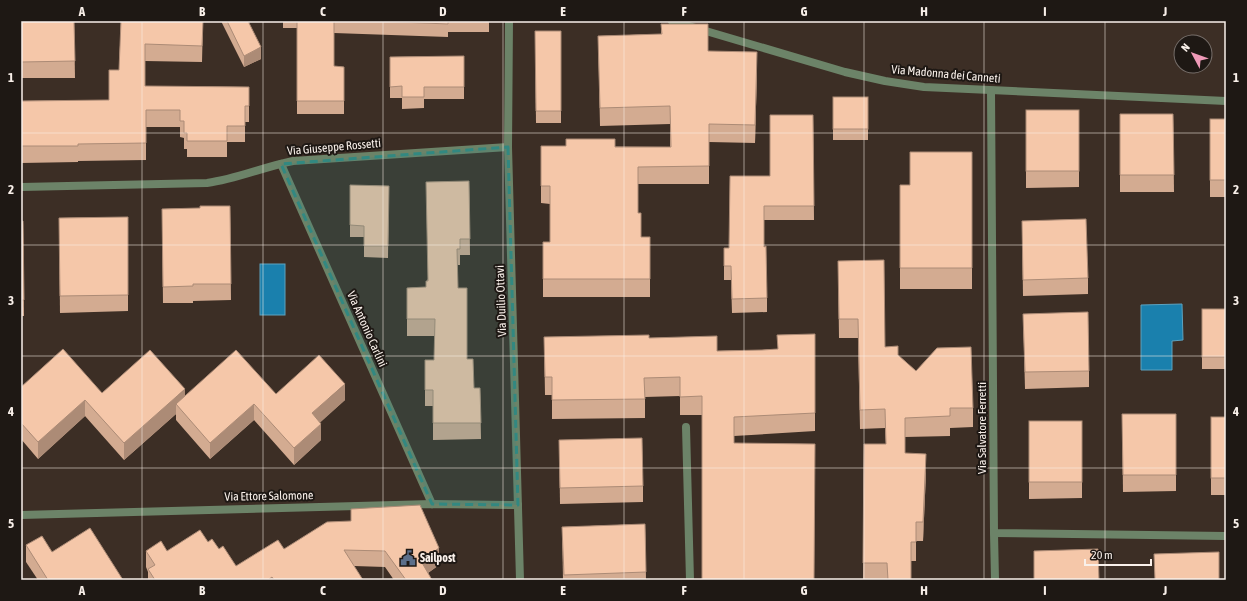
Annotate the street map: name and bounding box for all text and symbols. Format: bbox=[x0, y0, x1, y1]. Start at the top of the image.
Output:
text: A bbox=[78, 4, 86, 19]
text: B bbox=[199, 4, 206, 19]
text: C bbox=[320, 4, 326, 19]
text: D bbox=[439, 4, 447, 19]
text: E bbox=[560, 4, 566, 19]
text: F bbox=[681, 4, 687, 19]
text: G bbox=[801, 4, 808, 19]
text: H bbox=[920, 4, 928, 19]
text: I bbox=[1043, 4, 1047, 19]
text: J bbox=[1162, 4, 1167, 19]
north arrow bbox=[1173, 34, 1213, 74]
text: N bbox=[1179, 41, 1192, 54]
street label: Via Madonna dei Canneti bbox=[891, 62, 1001, 86]
text: 1 bbox=[8, 70, 14, 85]
text: 1 bbox=[1233, 70, 1239, 85]
street label: Via Giuseppe Rossetti bbox=[286, 136, 382, 158]
text: 2 bbox=[8, 182, 14, 197]
text: 2 bbox=[1233, 182, 1239, 197]
street label: Via Duilio Ottavi bbox=[493, 265, 509, 337]
street label: Via Antonio Carlini bbox=[344, 289, 390, 369]
text: 3 bbox=[8, 293, 14, 308]
text: 3 bbox=[1233, 293, 1239, 308]
street label: Via Salvatore Ferretti bbox=[975, 382, 989, 474]
text: 4 bbox=[7, 404, 14, 419]
text: 4 bbox=[1232, 404, 1239, 419]
street label: Via Ettore Salomone bbox=[224, 488, 314, 504]
text: 5 bbox=[8, 516, 14, 531]
text: 5 bbox=[1233, 516, 1239, 531]
scale bar bbox=[1085, 541, 1151, 567]
text: 20 m bbox=[1091, 548, 1113, 562]
public building icon: Sailpost bbox=[399, 549, 417, 567]
place label: Sailpost bbox=[420, 551, 456, 565]
text: A bbox=[78, 583, 86, 598]
text: B bbox=[199, 583, 206, 598]
text: C bbox=[320, 583, 326, 598]
text: D bbox=[439, 583, 447, 598]
text: E bbox=[560, 583, 566, 598]
text: F bbox=[681, 583, 687, 598]
text: G bbox=[801, 583, 808, 598]
text: H bbox=[920, 583, 928, 598]
text: I bbox=[1043, 583, 1047, 598]
text: J bbox=[1162, 583, 1167, 598]

